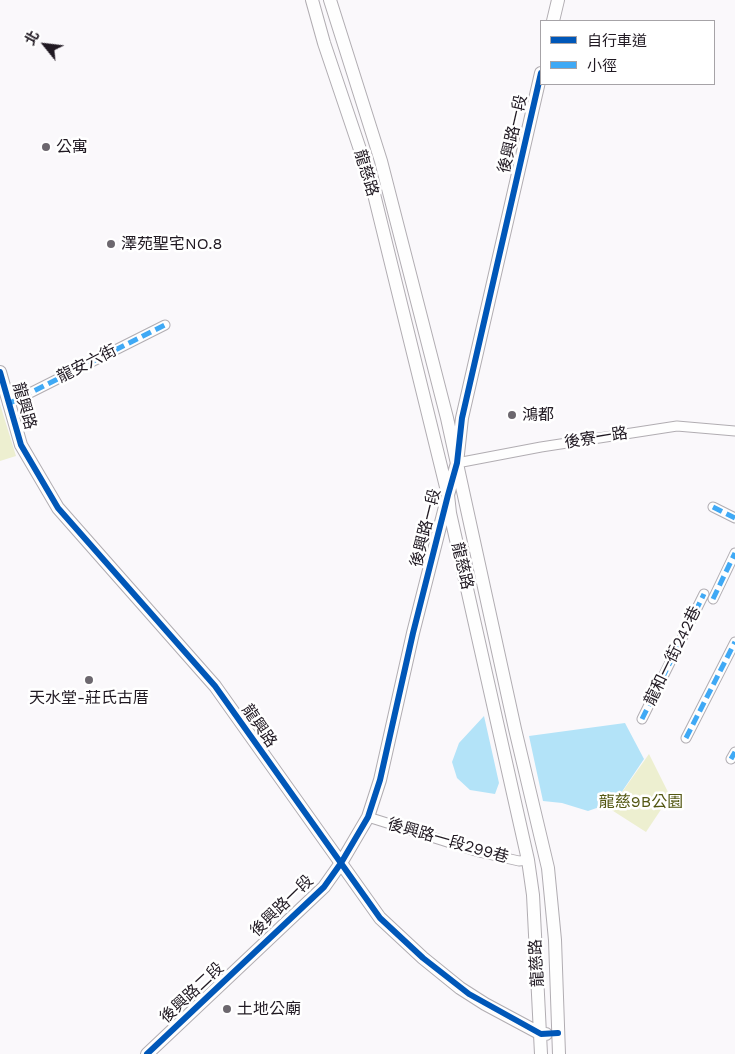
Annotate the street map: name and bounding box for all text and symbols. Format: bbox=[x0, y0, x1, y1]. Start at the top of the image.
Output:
north arrow bbox=[20, 20, 70, 70]
legend bbox=[540, 20, 715, 85]
text: 北 bbox=[21, 28, 42, 48]
text: 自行車道 bbox=[587, 32, 647, 50]
text: 小徑 bbox=[587, 57, 617, 75]
street label: 後興路一段 bbox=[495, 93, 531, 175]
place label: 公寓 bbox=[56, 137, 88, 157]
marker: 公寓 bbox=[40, 141, 52, 153]
street label: 龍慈路 bbox=[350, 147, 382, 199]
place label: 澤苑聖宅NO.8 bbox=[121, 234, 222, 254]
marker: 澤苑聖宅NO.8 bbox=[105, 238, 117, 250]
street label: 龍安六街 bbox=[54, 341, 120, 387]
street label: 龍興路 bbox=[8, 380, 40, 432]
place label: 鴻都 bbox=[522, 405, 554, 425]
marker: 鴻都 bbox=[506, 409, 518, 421]
street label: 後寮一路 bbox=[563, 424, 629, 452]
street label: 後興路一段 bbox=[407, 487, 445, 569]
street label: 龍慈路 bbox=[447, 540, 477, 592]
street label: 龍和一街242巷 bbox=[641, 603, 705, 709]
marker: 天水堂-莊氏古厝 bbox=[83, 674, 95, 686]
place label: 天水堂-莊氏古厝 bbox=[29, 688, 149, 708]
street label: 龍興路 bbox=[237, 701, 281, 751]
park label: 龍慈9B公園 bbox=[599, 792, 683, 812]
street label: 後興路一段299巷 bbox=[385, 815, 511, 867]
street label: 後興路一段 bbox=[247, 871, 317, 941]
street label: 龍慈路 bbox=[526, 939, 548, 987]
street label: 後興路二段 bbox=[156, 959, 228, 1027]
place label: 土地公廟 bbox=[237, 999, 301, 1019]
marker: 土地公廟 bbox=[221, 1003, 233, 1015]

